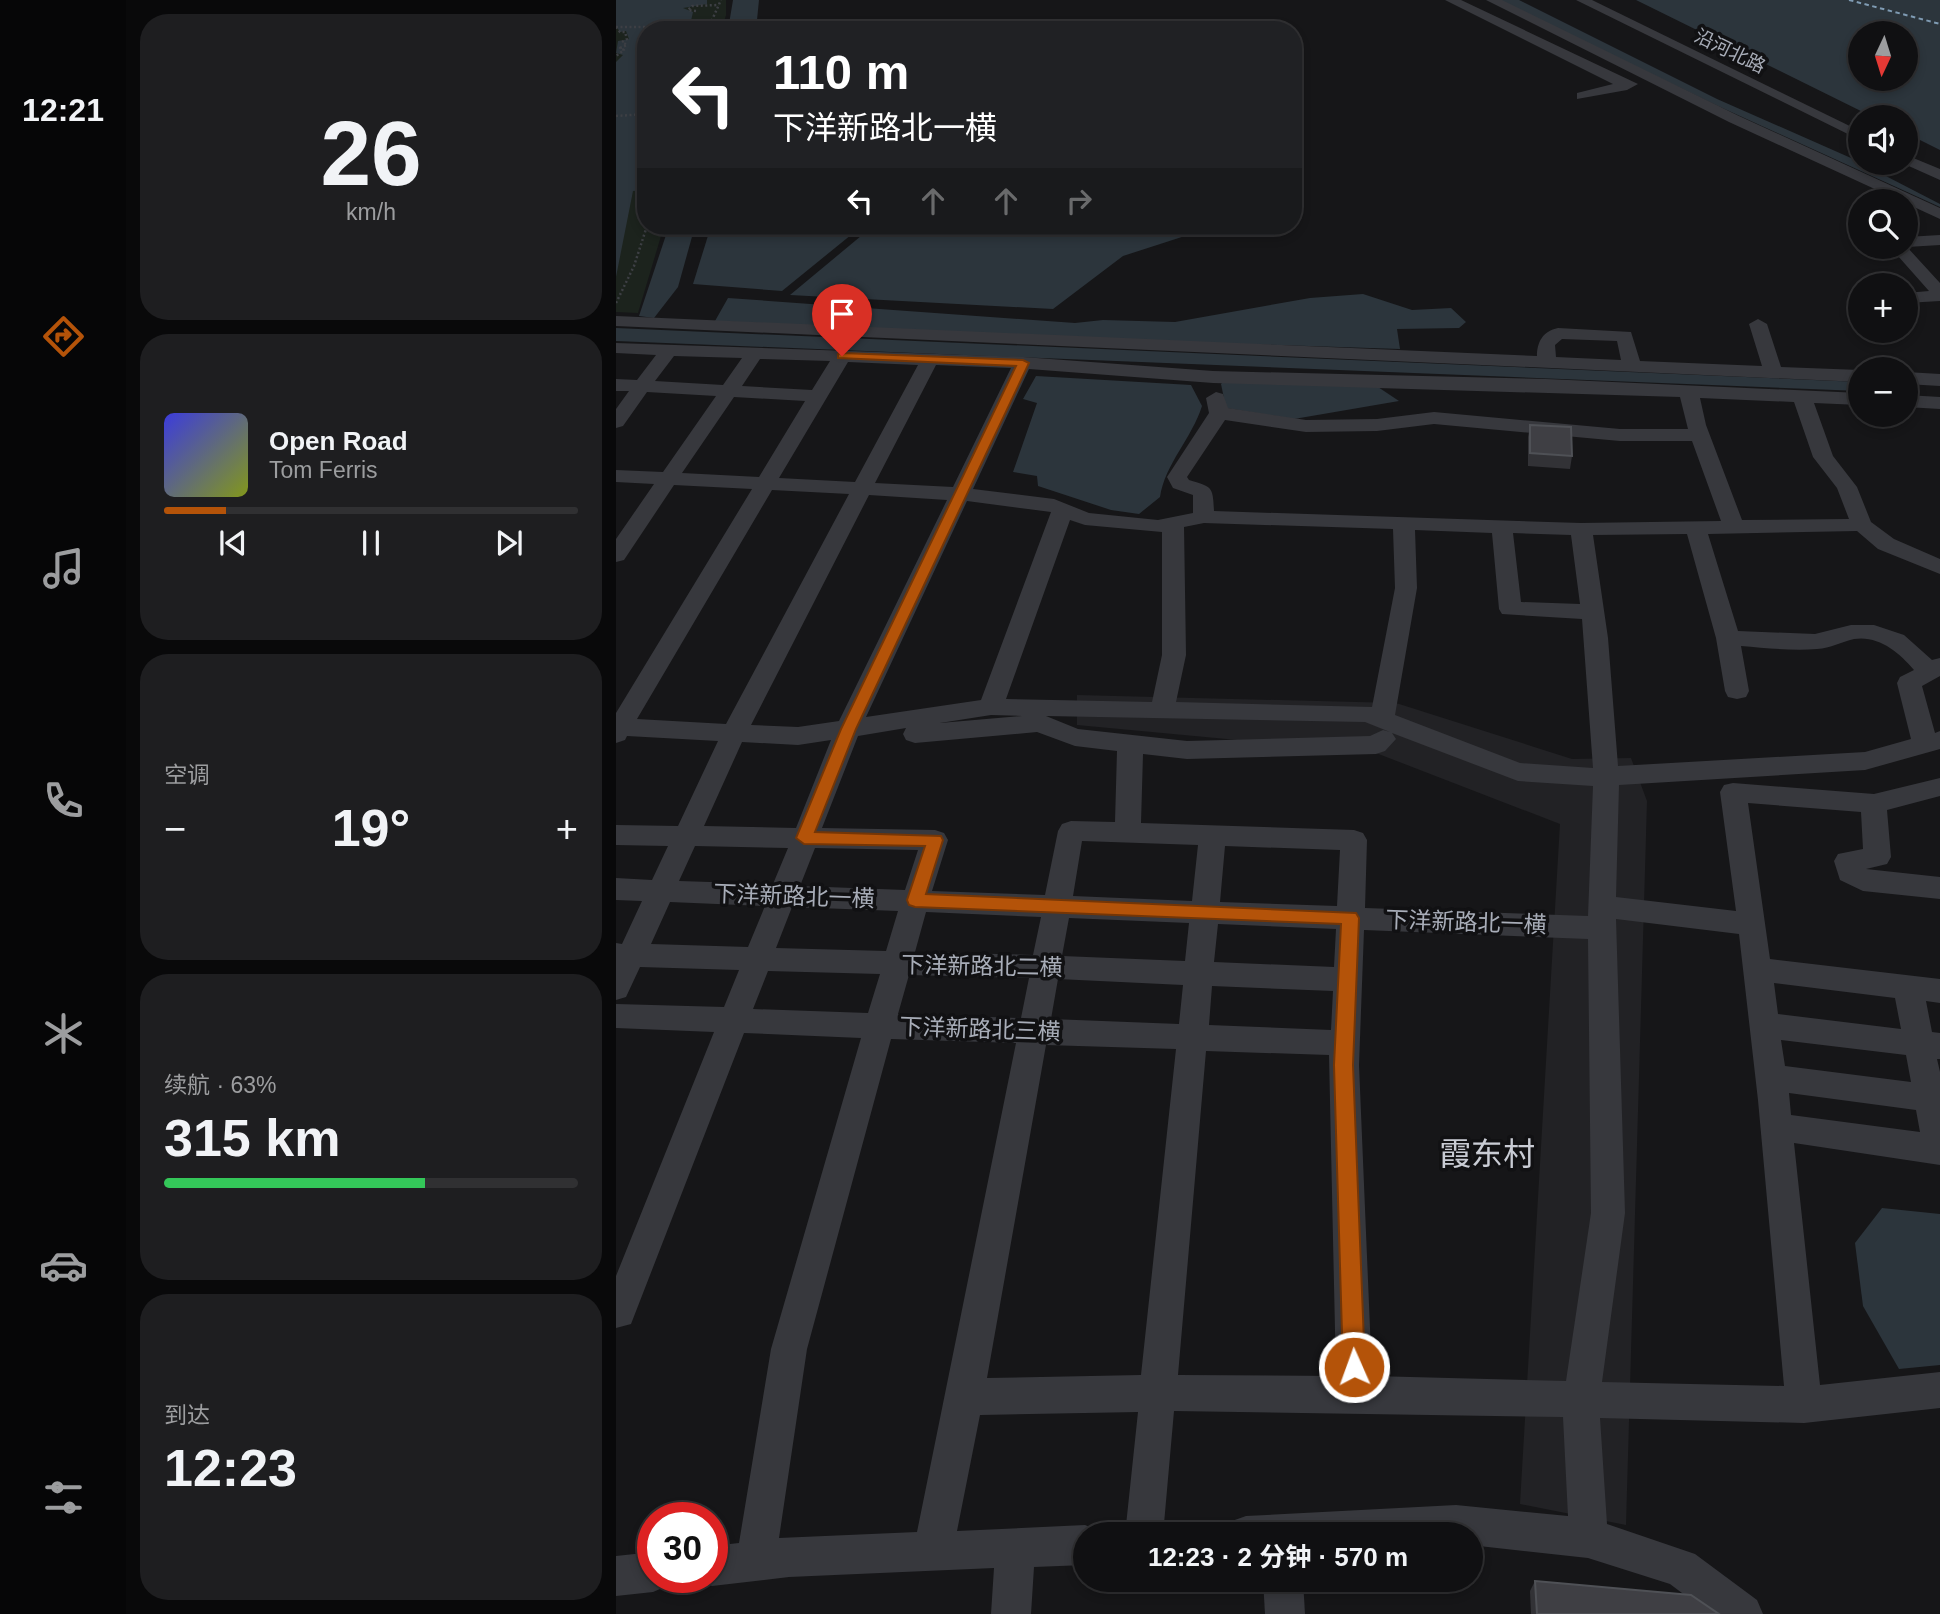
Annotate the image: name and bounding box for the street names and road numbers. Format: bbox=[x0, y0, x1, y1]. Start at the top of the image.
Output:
street label: 沿河北路 bbox=[1691, 25, 1769, 77]
street label: 下洋新路北一横 bbox=[713, 880, 875, 912]
street label: 下洋新路北一横 bbox=[1385, 906, 1547, 938]
street label: 下洋新路北二横 bbox=[901, 952, 1063, 980]
street label: 下洋新路北三横 bbox=[899, 1013, 1061, 1045]

